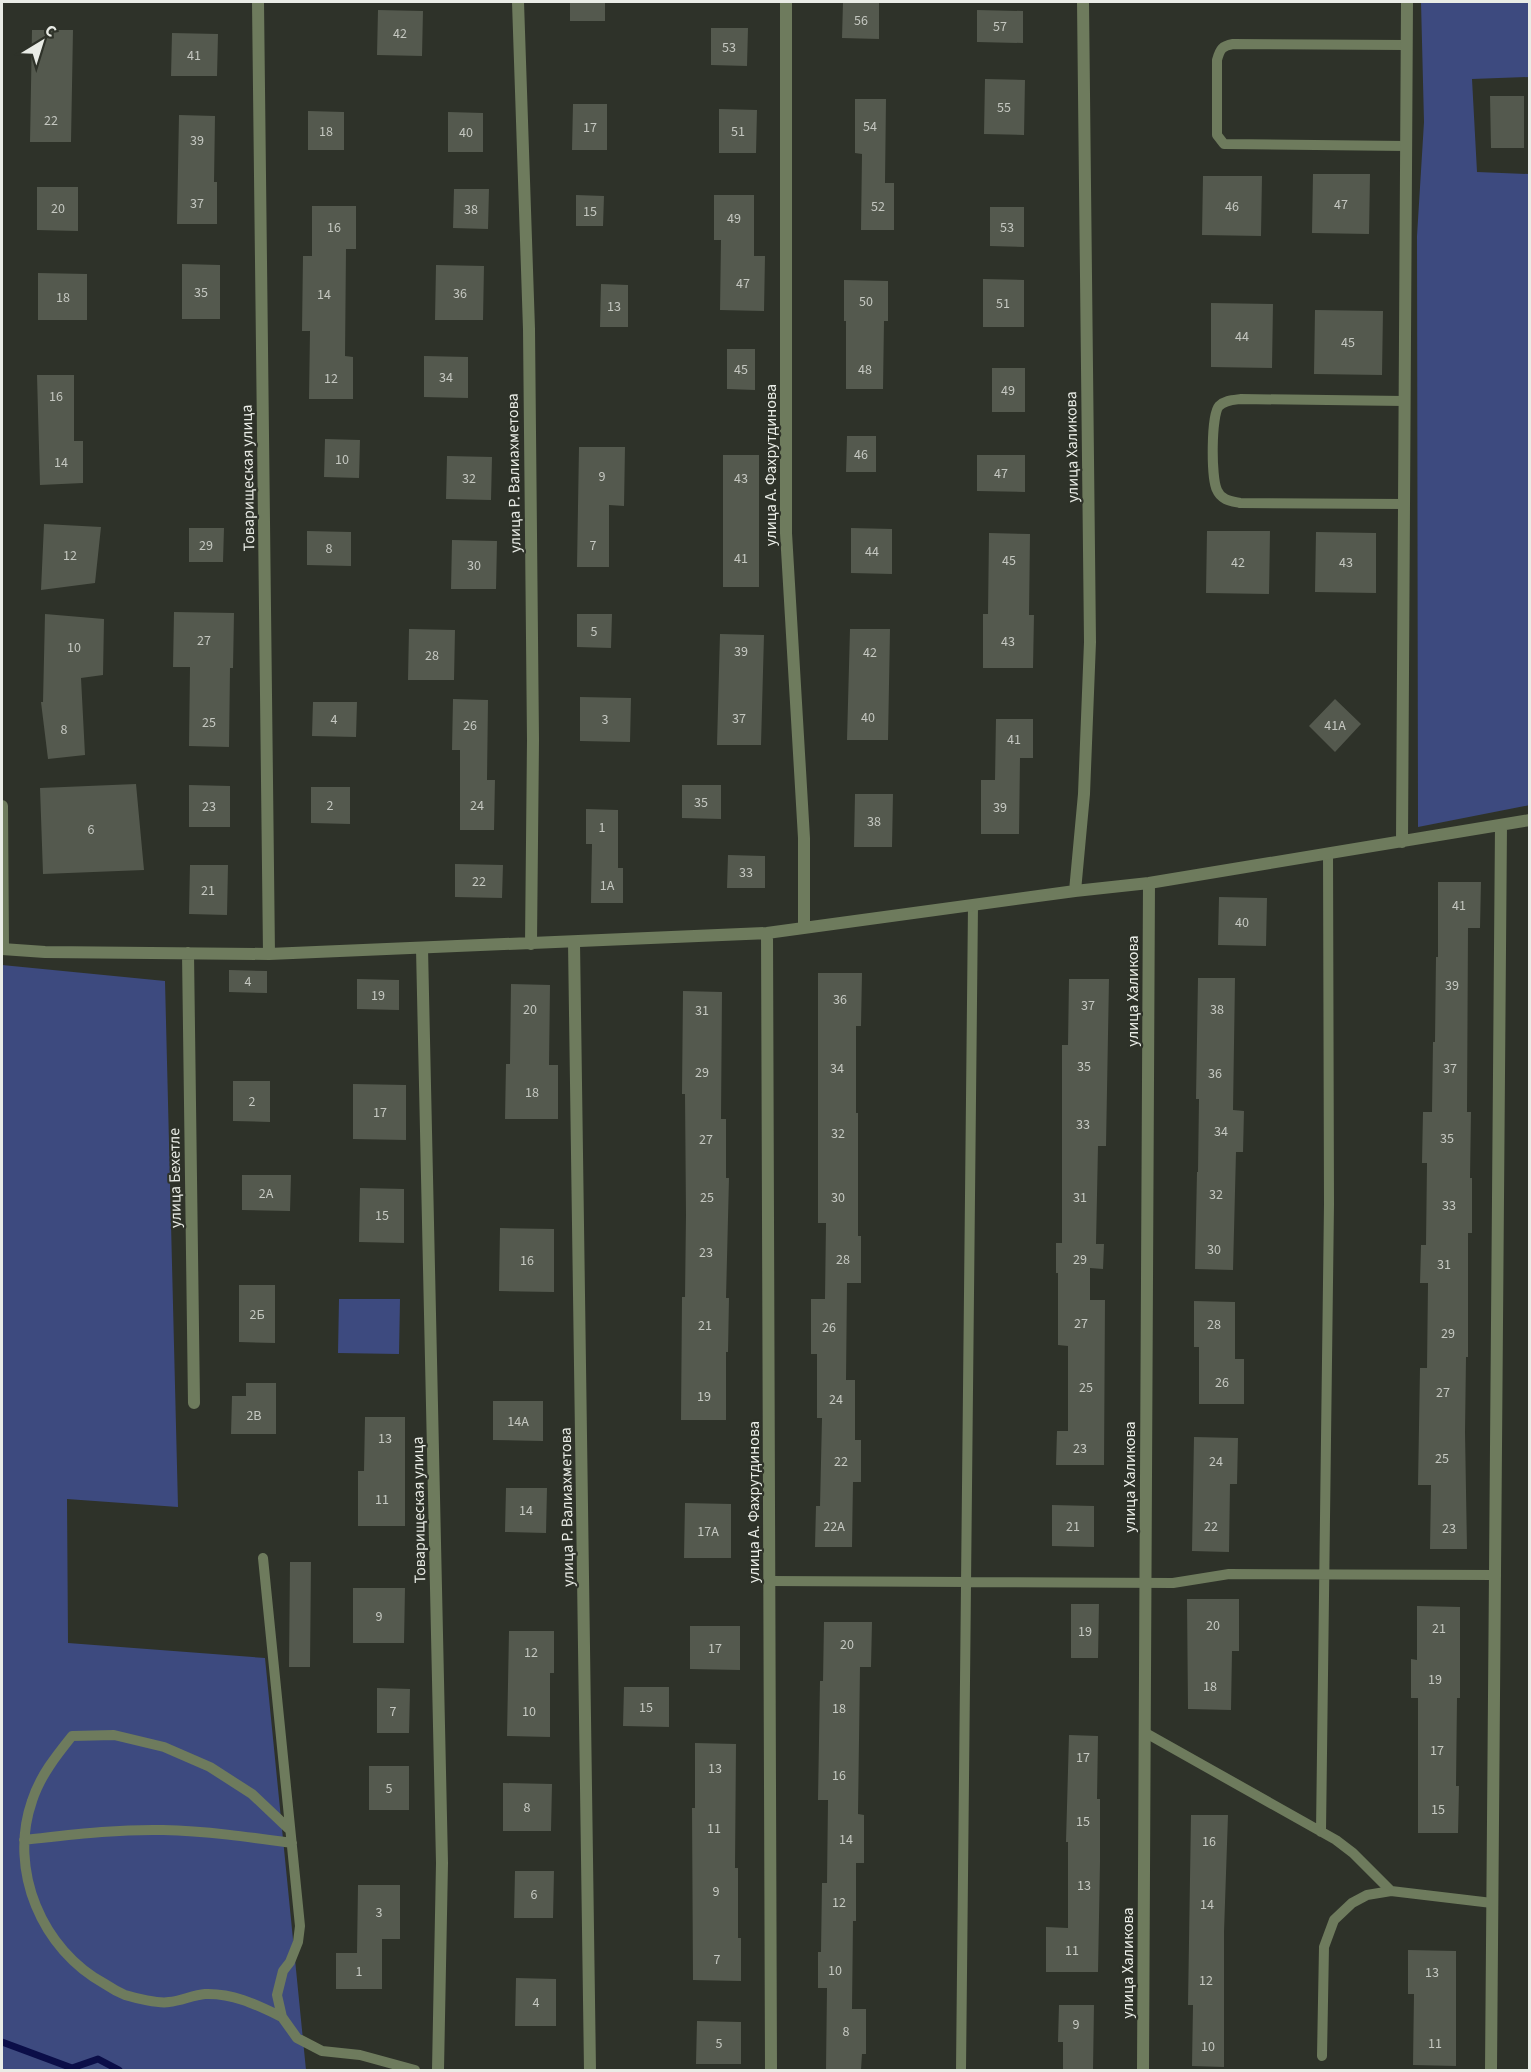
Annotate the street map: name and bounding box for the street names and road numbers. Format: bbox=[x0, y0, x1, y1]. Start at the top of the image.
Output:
street label: улица А. Фахрутдинова bbox=[760, 384, 782, 546]
street label: улица Халикова bbox=[1060, 391, 1084, 503]
street label: улица Р. Валиахметова bbox=[502, 393, 526, 553]
street label: Товарищеская улица bbox=[236, 404, 260, 552]
street label: улица Халикова bbox=[1122, 935, 1144, 1047]
street label: улица Бехетле bbox=[163, 1128, 187, 1228]
street label: улица А. Фахрутдинова bbox=[743, 1421, 765, 1583]
street label: улица Халикова bbox=[1119, 1421, 1141, 1533]
street label: улица Р. Валиахметова bbox=[555, 1427, 579, 1587]
street label: Товарищеская улица bbox=[407, 1436, 431, 1584]
street label: улица Халикова bbox=[1117, 1907, 1139, 2019]

